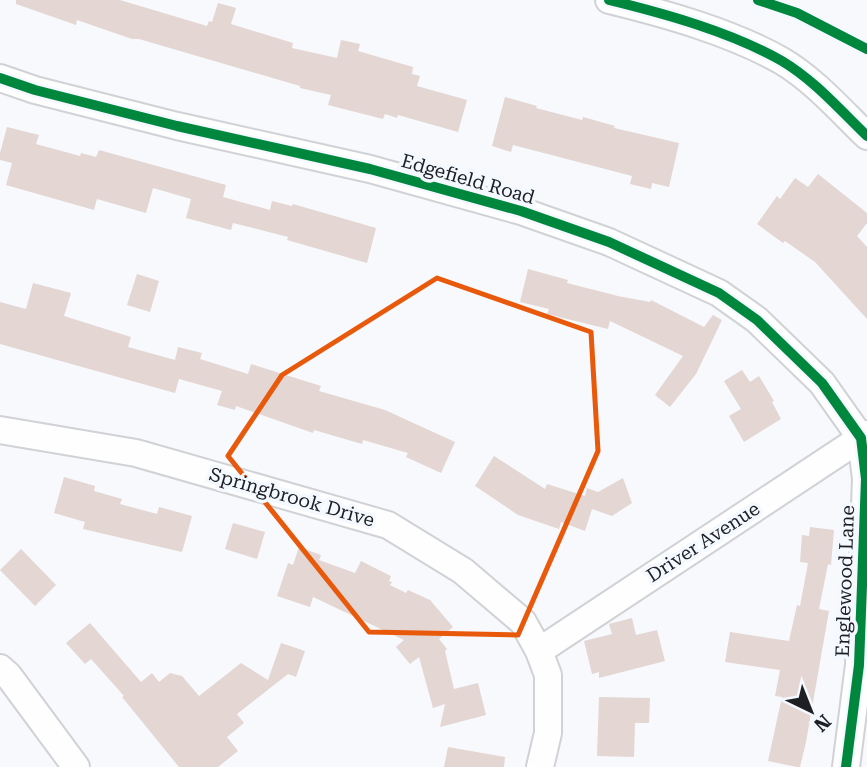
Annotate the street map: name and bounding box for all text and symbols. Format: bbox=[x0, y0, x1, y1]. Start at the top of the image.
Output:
street label: Edgefield Road bbox=[399, 149, 537, 209]
street label: Springbrook Drive bbox=[207, 462, 377, 532]
street label: Driver Avenue bbox=[642, 497, 764, 587]
street label: Englewood Lane bbox=[831, 505, 859, 657]
north arrow bbox=[776, 676, 846, 746]
text: N bbox=[809, 710, 835, 737]

